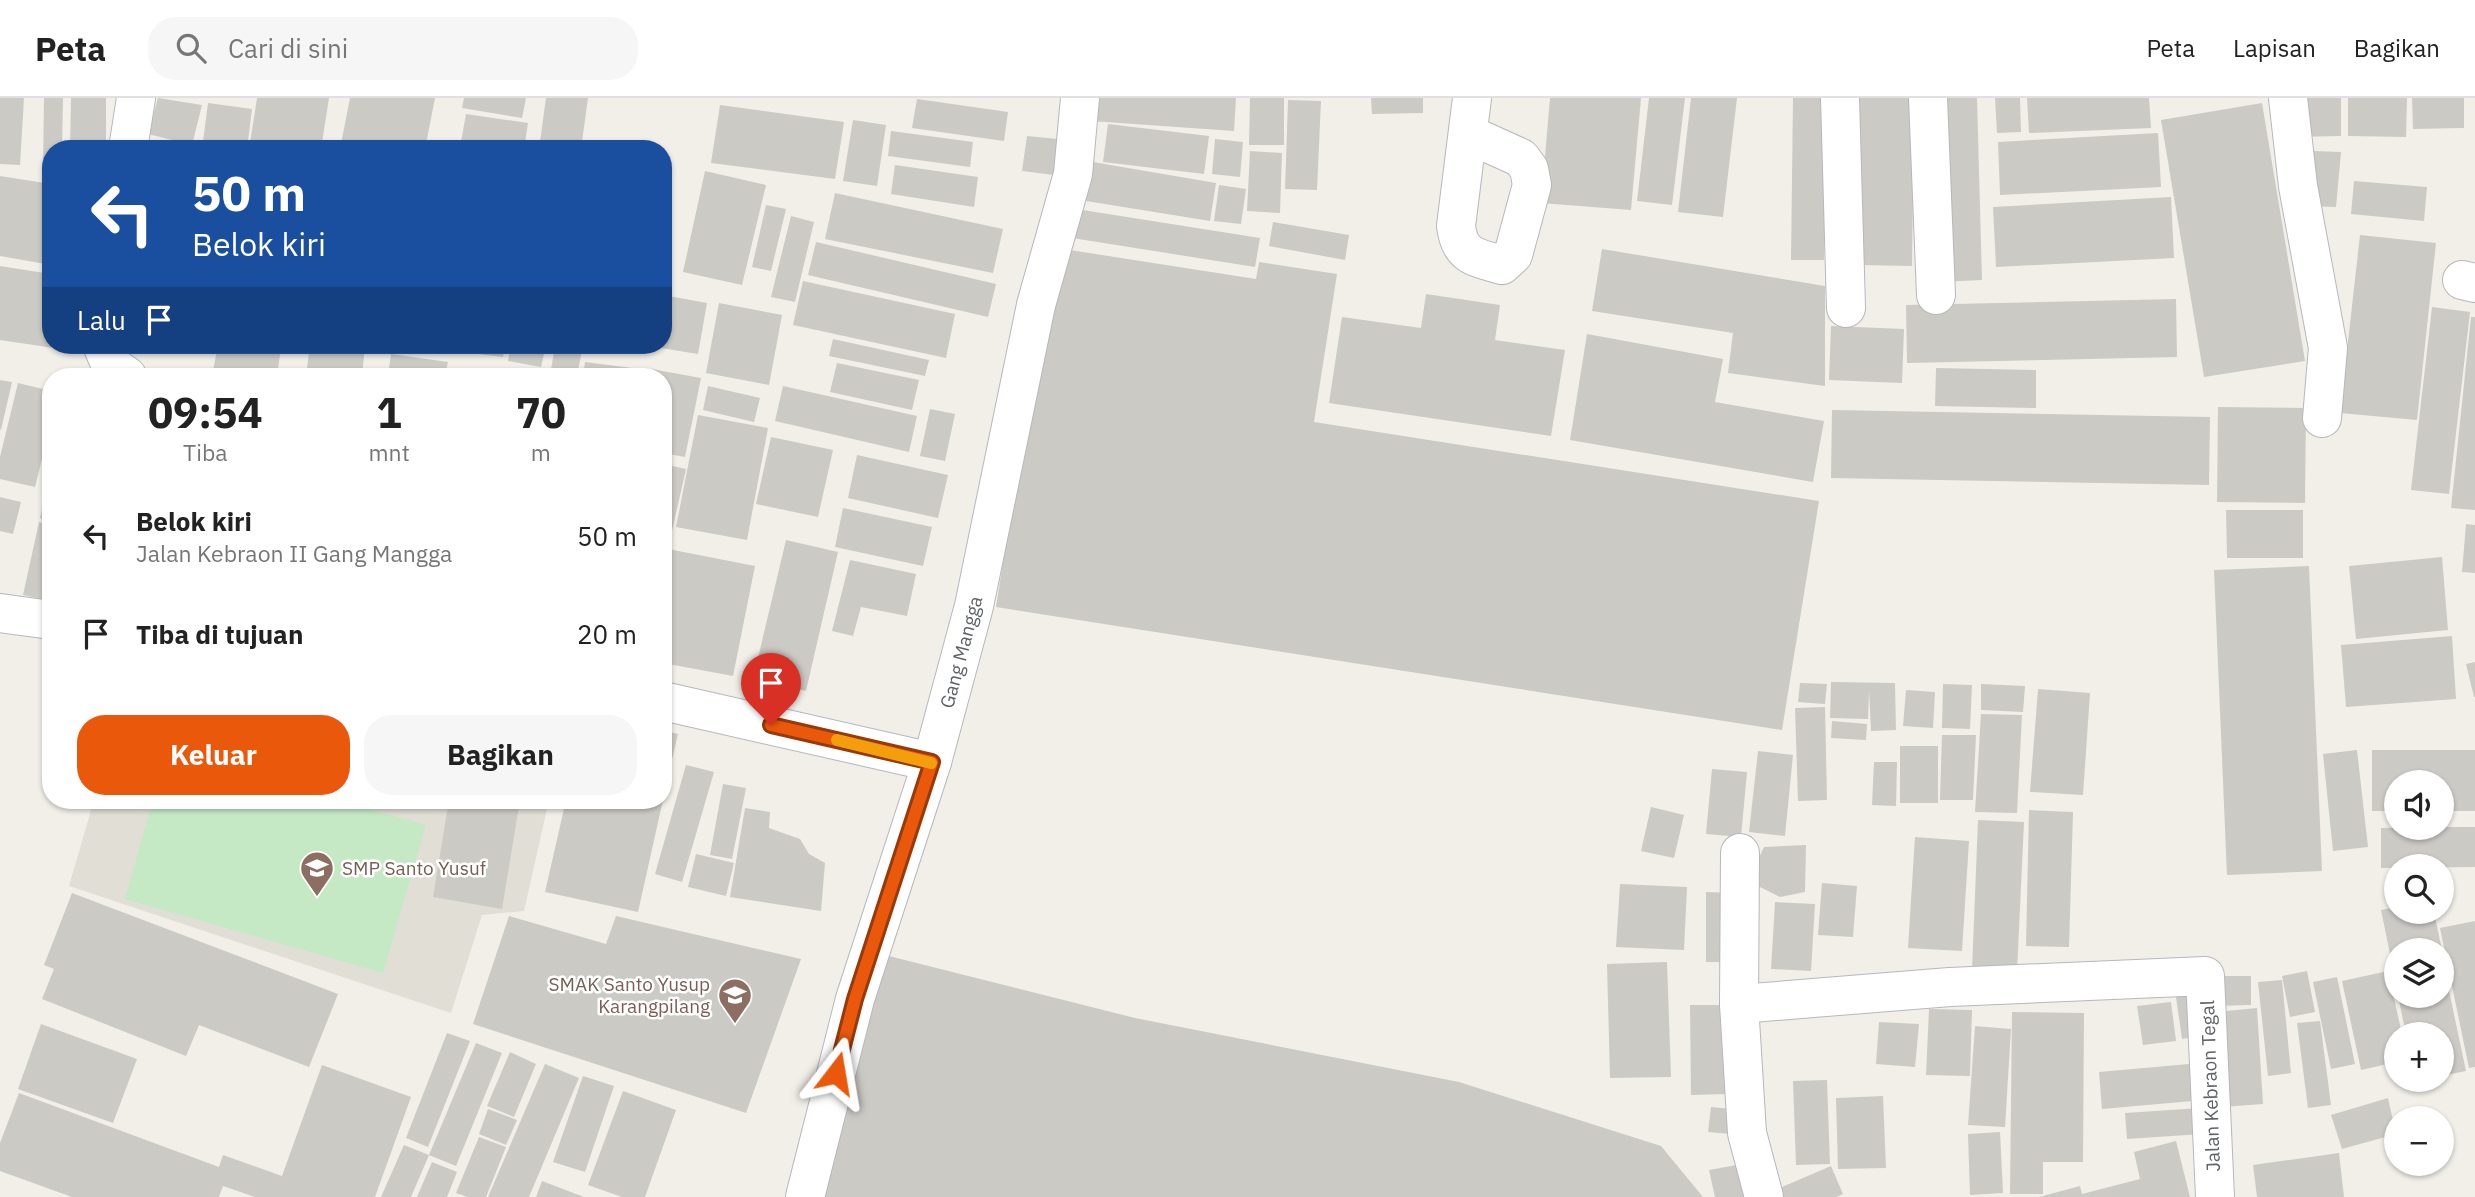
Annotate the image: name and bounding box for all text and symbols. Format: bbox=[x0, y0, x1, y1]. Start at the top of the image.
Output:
search box bbox=[148, 17, 638, 80]
text: Peta bbox=[35, 27, 106, 70]
icon: search bbox=[172, 29, 210, 67]
text: Cari di sini bbox=[228, 31, 348, 65]
text: Peta bbox=[2147, 32, 2195, 64]
text: Lapisan bbox=[2233, 32, 2316, 64]
text: Bagikan bbox=[2354, 32, 2440, 64]
text: 50 m bbox=[192, 161, 306, 224]
icon: left bbox=[77, 168, 168, 259]
text: Belok kiri bbox=[192, 223, 326, 265]
icon: arrive bbox=[140, 301, 178, 339]
text: Lalu bbox=[77, 303, 126, 337]
text: 09:54 bbox=[148, 385, 263, 440]
text: 1 bbox=[377, 385, 402, 440]
text: 70 bbox=[516, 385, 566, 440]
text: Tiba bbox=[183, 437, 228, 467]
text: mnt bbox=[369, 437, 410, 467]
text: m bbox=[531, 437, 551, 467]
text: Belok kiri bbox=[136, 504, 252, 538]
icon: left bbox=[77, 517, 115, 555]
text: 50 m bbox=[577, 519, 637, 553]
text: Jalan Kebraon II Gang Mangga bbox=[136, 538, 452, 568]
street label: Gang Mangga bbox=[934, 593, 988, 711]
icon: arrive bbox=[77, 615, 115, 653]
text: Tiba di tujuan bbox=[136, 617, 303, 651]
text: 20 m bbox=[577, 617, 637, 651]
pin bbox=[741, 653, 801, 725]
icon: arrive bbox=[752, 664, 790, 702]
button: Keluar bbox=[77, 715, 350, 795]
button: Bagikan bbox=[364, 715, 637, 795]
map controls bbox=[2384, 770, 2454, 1176]
button: sound bbox=[2384, 770, 2454, 840]
school or university icon: SMP Santo Yusuf bbox=[298, 849, 336, 898]
button: search bbox=[2384, 854, 2454, 924]
place label: SMP Santo Yusuf bbox=[342, 856, 486, 880]
button: layers bbox=[2384, 938, 2454, 1008]
place label: SMAK Santo Yusup Karangpilang bbox=[549, 972, 710, 1018]
school or university icon: SMAK Santo Yusup Karangpilang bbox=[716, 976, 754, 1025]
street label: Jalan Kebraon Tegal bbox=[2195, 1000, 2225, 1172]
button: + bbox=[2384, 1022, 2454, 1092]
position arrow bbox=[799, 1036, 873, 1110]
button: − bbox=[2384, 1106, 2454, 1176]

